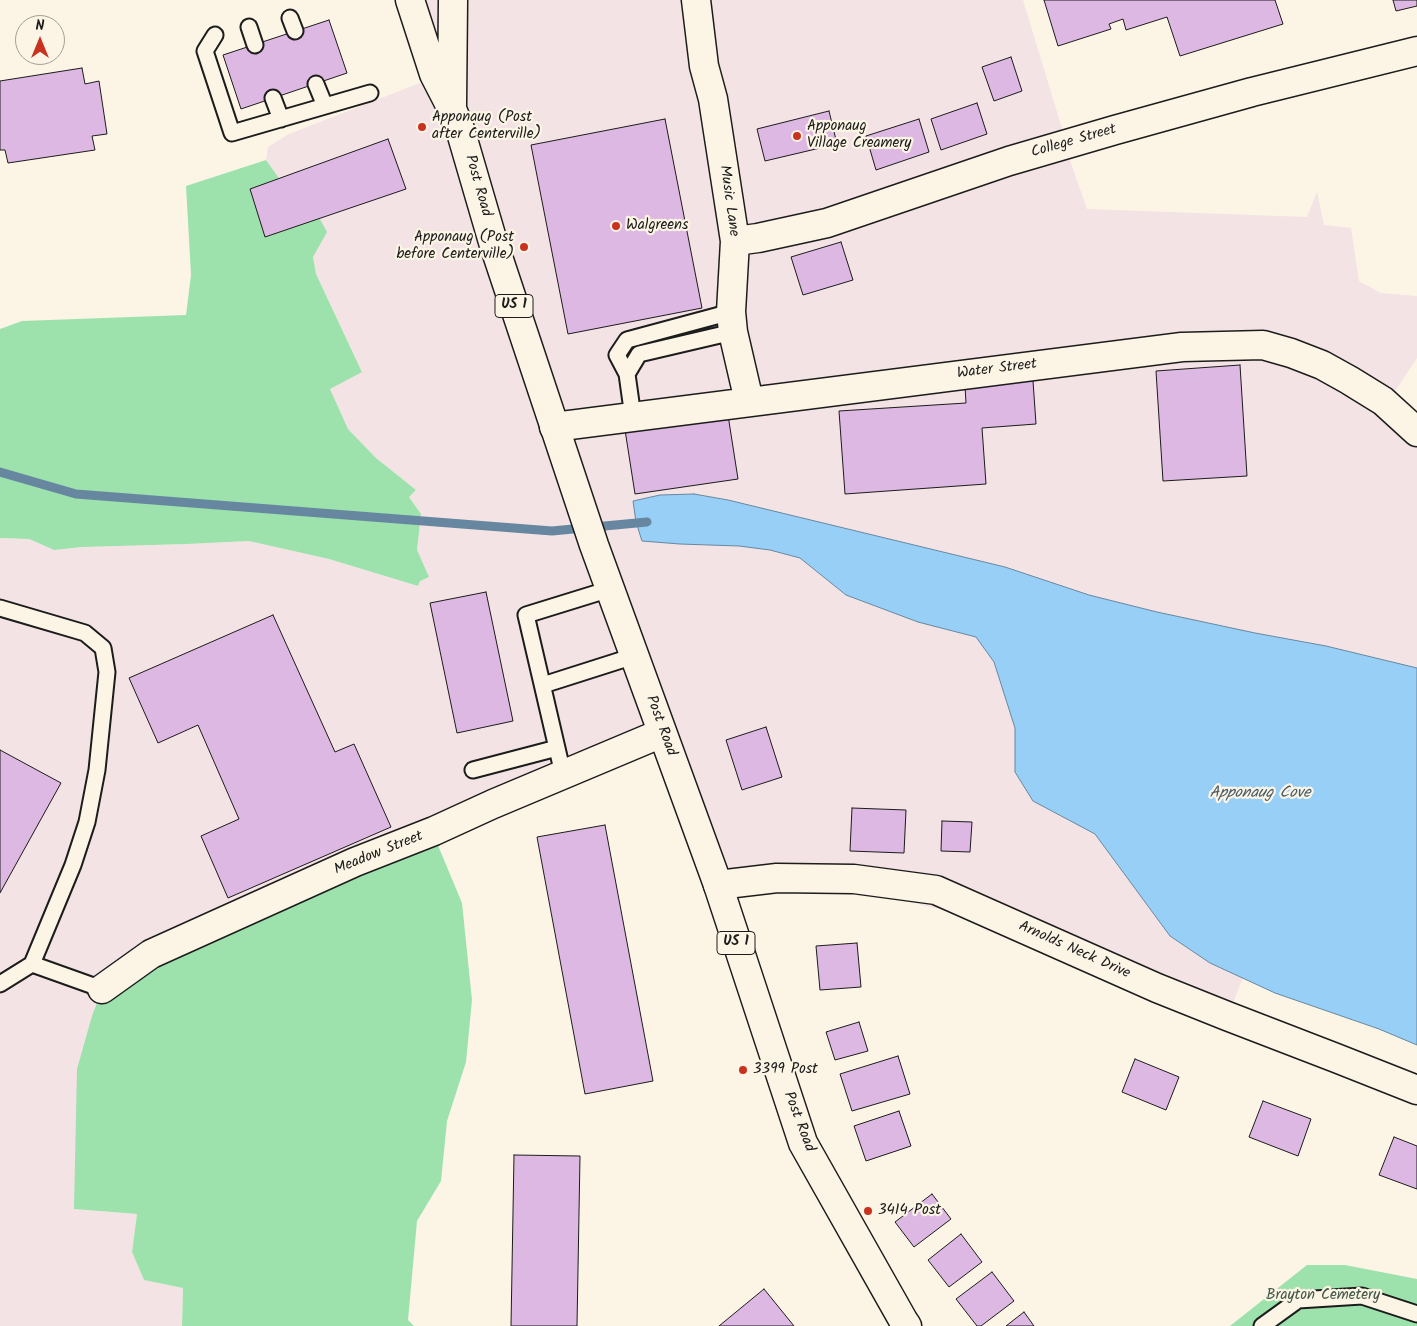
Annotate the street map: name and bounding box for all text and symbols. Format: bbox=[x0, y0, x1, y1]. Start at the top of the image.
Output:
north arrow bbox=[15, 15, 65, 65]
text: N bbox=[36, 15, 44, 37]
place label: Apponaug (Post after Centerville) bbox=[432, 109, 541, 144]
place label: Apponaug Village Creamery bbox=[807, 118, 911, 153]
marker: Apponaug (Post after Centerville) bbox=[416, 121, 428, 133]
street label: College Street bbox=[1029, 121, 1119, 163]
marker: Apponaug Village Creamery bbox=[791, 130, 803, 142]
street label: Post Road bbox=[460, 153, 494, 219]
street label: Music Lane bbox=[714, 164, 742, 238]
place label: Walgreens bbox=[626, 217, 688, 235]
marker: Walgreens bbox=[610, 220, 622, 232]
place label: Apponaug (Post before Centerville) bbox=[396, 229, 514, 264]
marker: Apponaug (Post before Centerville) bbox=[518, 241, 530, 253]
road number: US 1 bbox=[495, 294, 533, 318]
street label: Water Street bbox=[956, 356, 1038, 384]
street label: Post Road bbox=[641, 693, 679, 759]
water label: Apponaug Cove bbox=[1210, 784, 1310, 804]
street label: Meadow Street bbox=[332, 828, 426, 880]
street label: Arnolds Neck Drive bbox=[1015, 918, 1133, 984]
road number: US 1 bbox=[717, 931, 755, 954]
place label: 3399 Post bbox=[753, 1061, 818, 1079]
marker: 3399 Post bbox=[737, 1064, 749, 1076]
street label: Post Road bbox=[778, 1089, 818, 1155]
place label: 3414 Post bbox=[878, 1202, 941, 1220]
marker: 3414 Post bbox=[862, 1205, 874, 1217]
park label: Brayton Cemetery bbox=[1266, 1287, 1380, 1305]

